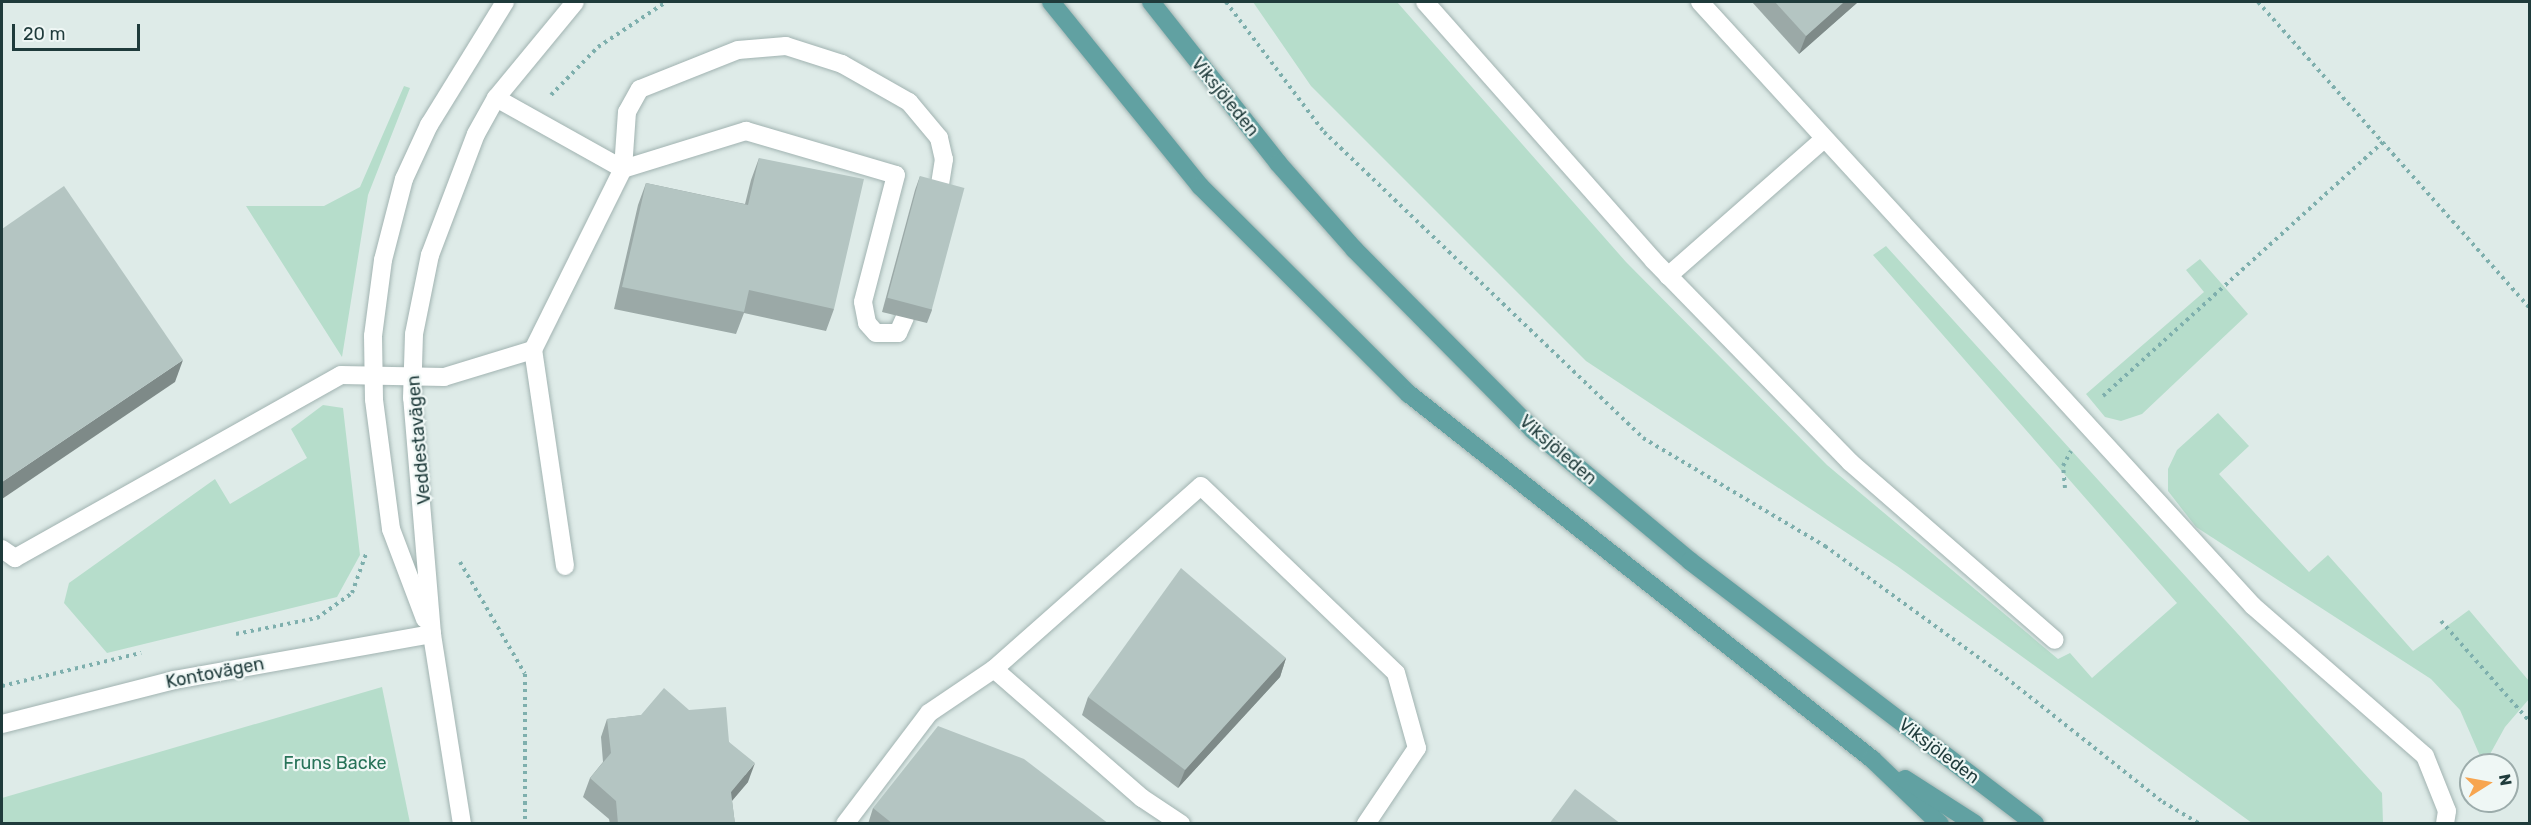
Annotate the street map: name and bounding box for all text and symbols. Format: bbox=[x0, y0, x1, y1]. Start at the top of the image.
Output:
scale bar bbox=[15, 12, 142, 50]
text: 20 m bbox=[23, 23, 65, 45]
street label: Viksjöleden bbox=[1187, 53, 1263, 141]
street label: Veddestavägen bbox=[403, 374, 435, 506]
street label: Viksjöleden bbox=[1515, 411, 1601, 489]
street label: Kontovägen bbox=[164, 653, 266, 693]
street label: Viksjöleden bbox=[1894, 714, 1984, 788]
park label: Fruns Backe bbox=[283, 752, 387, 774]
north arrow bbox=[2459, 753, 2519, 813]
text: N bbox=[2495, 772, 2516, 787]

